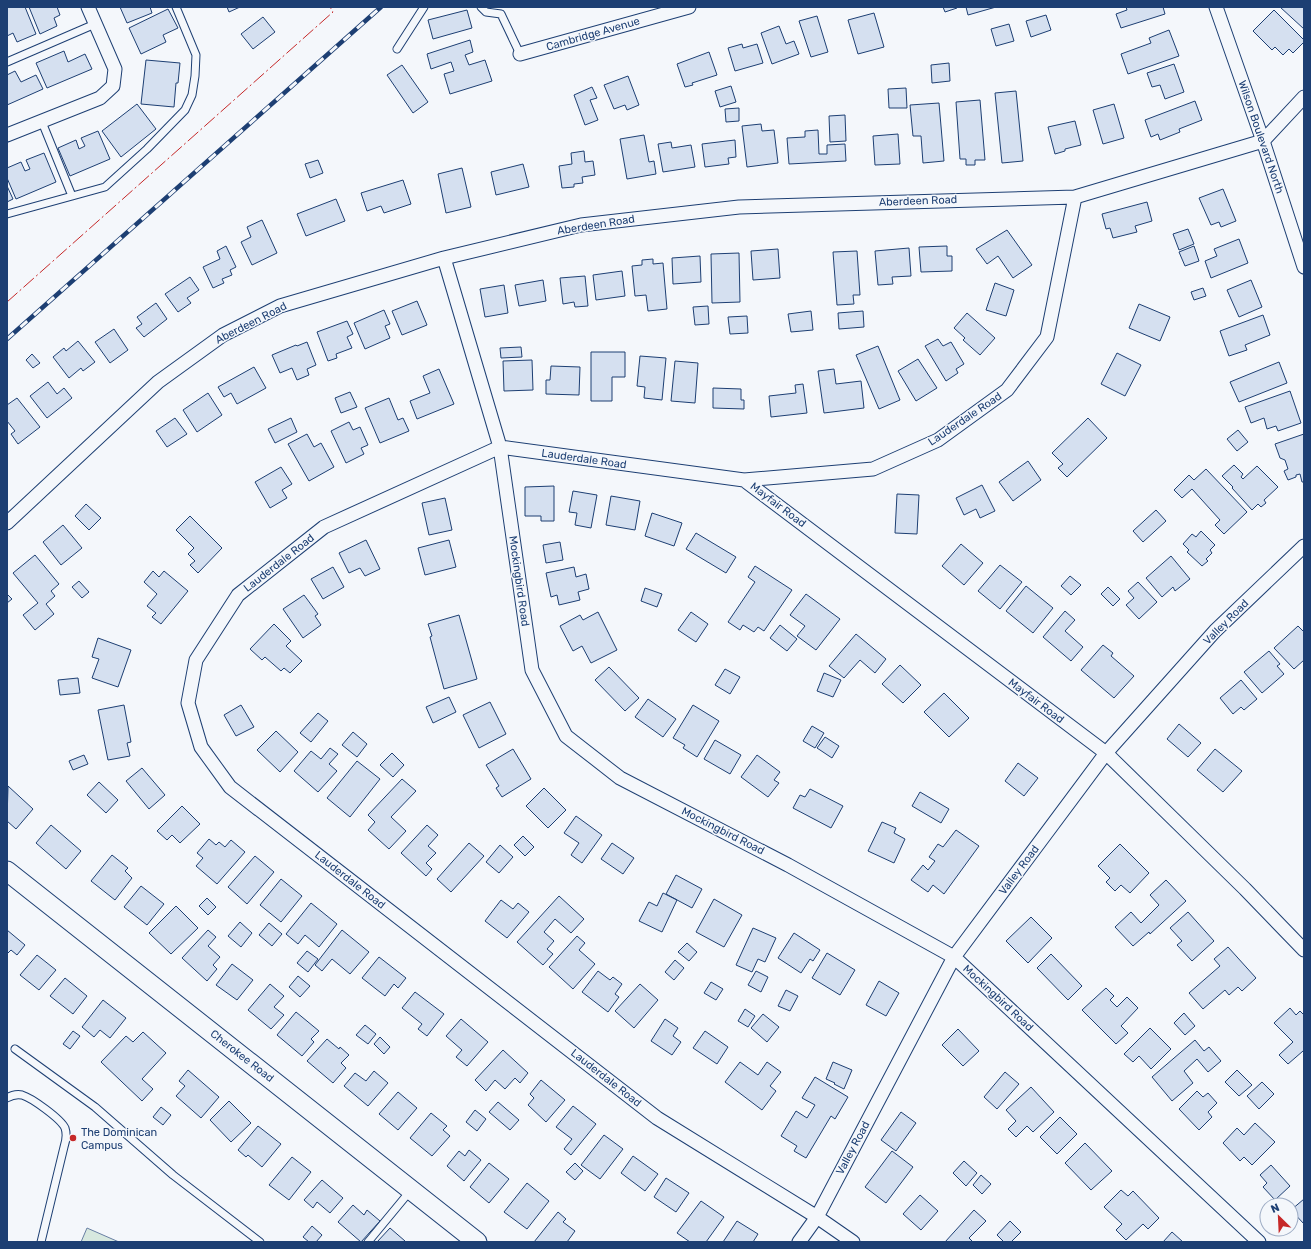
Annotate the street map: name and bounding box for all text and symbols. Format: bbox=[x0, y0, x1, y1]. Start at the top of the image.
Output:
street label: Cambridge Avenue bbox=[545, 14, 641, 54]
street label: Wilson Boulevard North bbox=[1236, 79, 1286, 195]
street label: Aberdeen Road bbox=[879, 193, 957, 209]
street label: Aberdeen Road bbox=[556, 212, 636, 238]
street label: Aberdeen Road bbox=[213, 299, 289, 347]
street label: Lauderdale Road bbox=[926, 390, 1004, 448]
street label: Lauderdale Road bbox=[541, 447, 627, 471]
street label: Mayfair Road bbox=[748, 480, 808, 530]
street label: Lauderdale Road bbox=[241, 531, 317, 595]
street label: Mockingbird Road bbox=[506, 535, 532, 627]
street label: Valley Road bbox=[1201, 597, 1251, 647]
street label: Mayfair Road bbox=[1006, 676, 1066, 726]
street label: Mockingbird Road bbox=[679, 804, 767, 858]
street label: Valley Road bbox=[996, 843, 1042, 897]
street label: Lauderdale Road bbox=[312, 848, 388, 912]
street label: Mockingbird Road bbox=[960, 962, 1036, 1034]
street label: Cherokee Road bbox=[208, 1027, 276, 1085]
street label: Lauderdale Road bbox=[568, 1046, 644, 1110]
street label: Valley Road bbox=[834, 1119, 872, 1177]
place label: The Dominican Campus bbox=[81, 1126, 157, 1152]
marker: The Dominican Campus bbox=[68, 1133, 78, 1143]
north arrow bbox=[1259, 1197, 1299, 1237]
text: N bbox=[1269, 1201, 1281, 1216]

